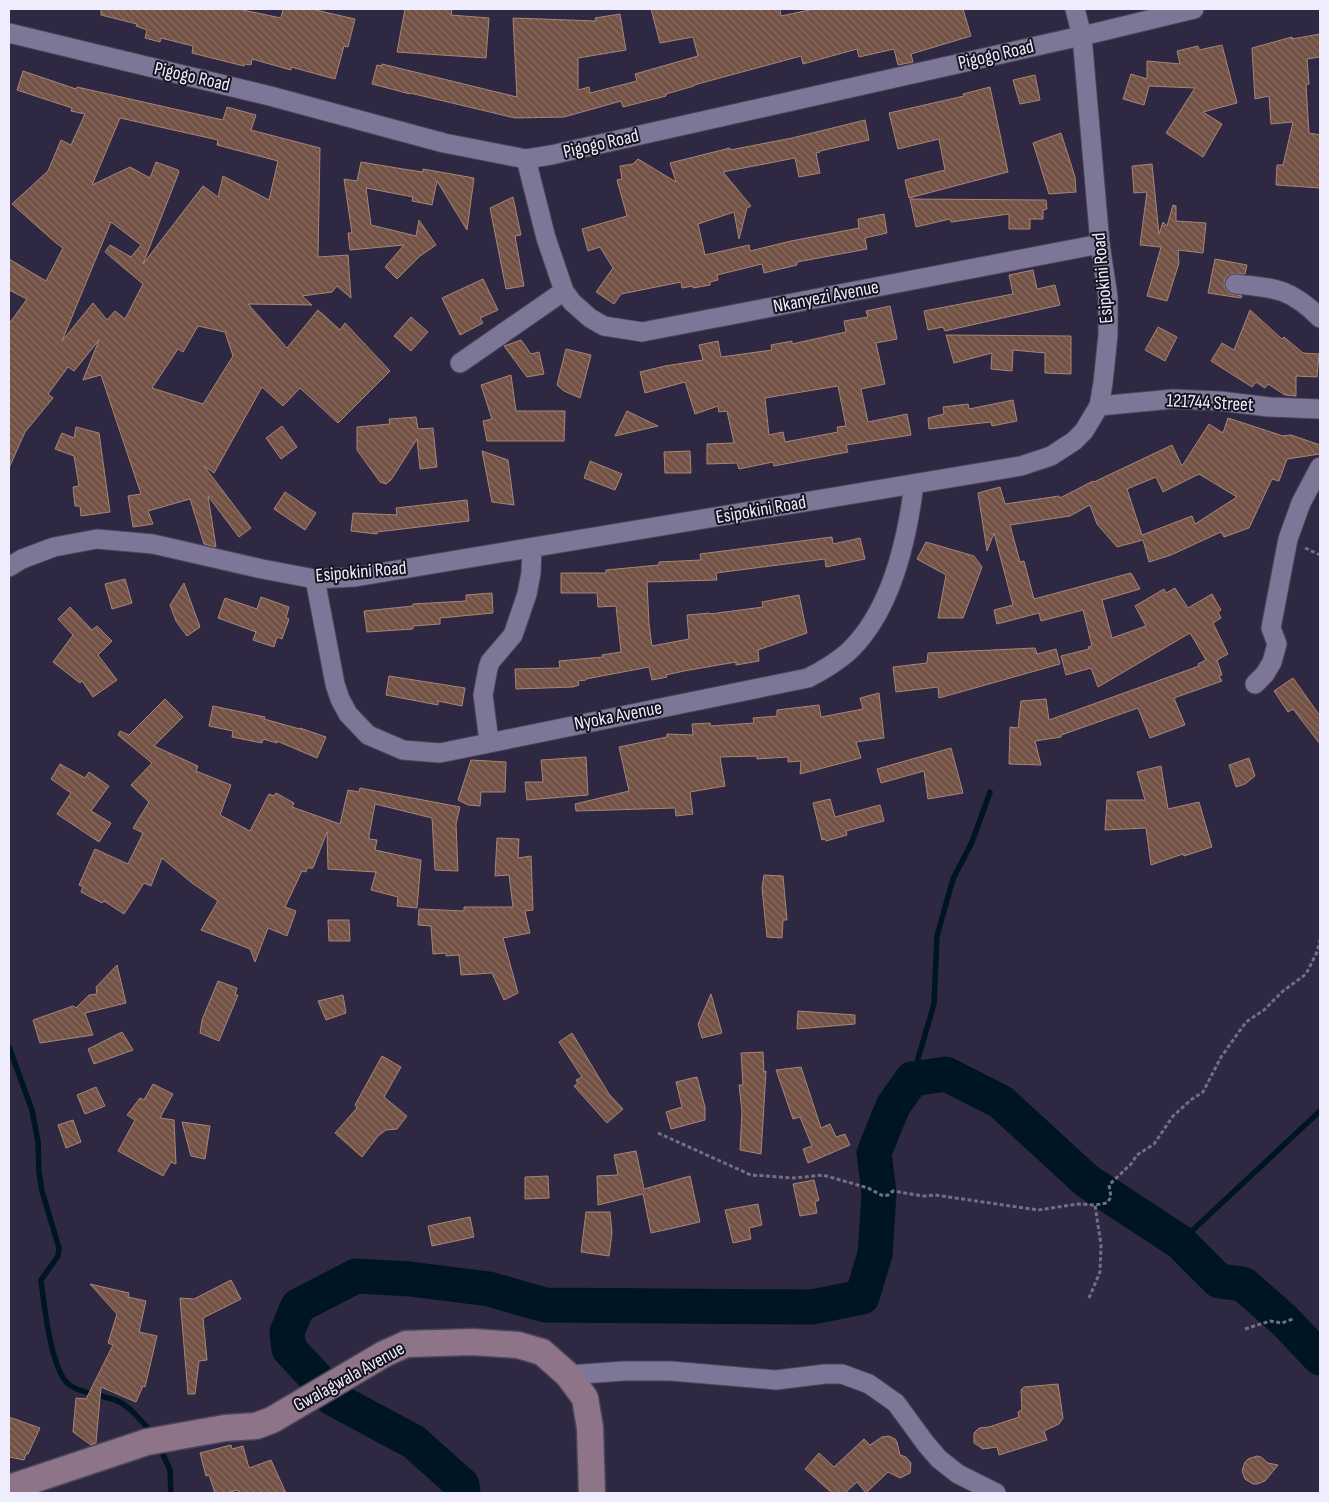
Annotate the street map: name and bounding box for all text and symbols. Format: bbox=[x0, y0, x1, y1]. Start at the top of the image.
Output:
street label: Pigogo Road bbox=[956, 35, 1036, 75]
street label: Pigogo Road bbox=[152, 57, 232, 97]
street label: Pigogo Road bbox=[561, 124, 641, 164]
street label: Esipokini Road bbox=[1088, 232, 1118, 324]
street label: Nkanyezi Avenue bbox=[771, 276, 881, 318]
street label: 121744 Street bbox=[1166, 389, 1254, 417]
street label: Esipokini Road bbox=[714, 491, 808, 529]
street label: Esipokini Road bbox=[315, 557, 407, 587]
street label: Nyoka Avenue bbox=[572, 696, 664, 736]
street label: Gwalagwala Avenue bbox=[290, 1337, 408, 1417]

